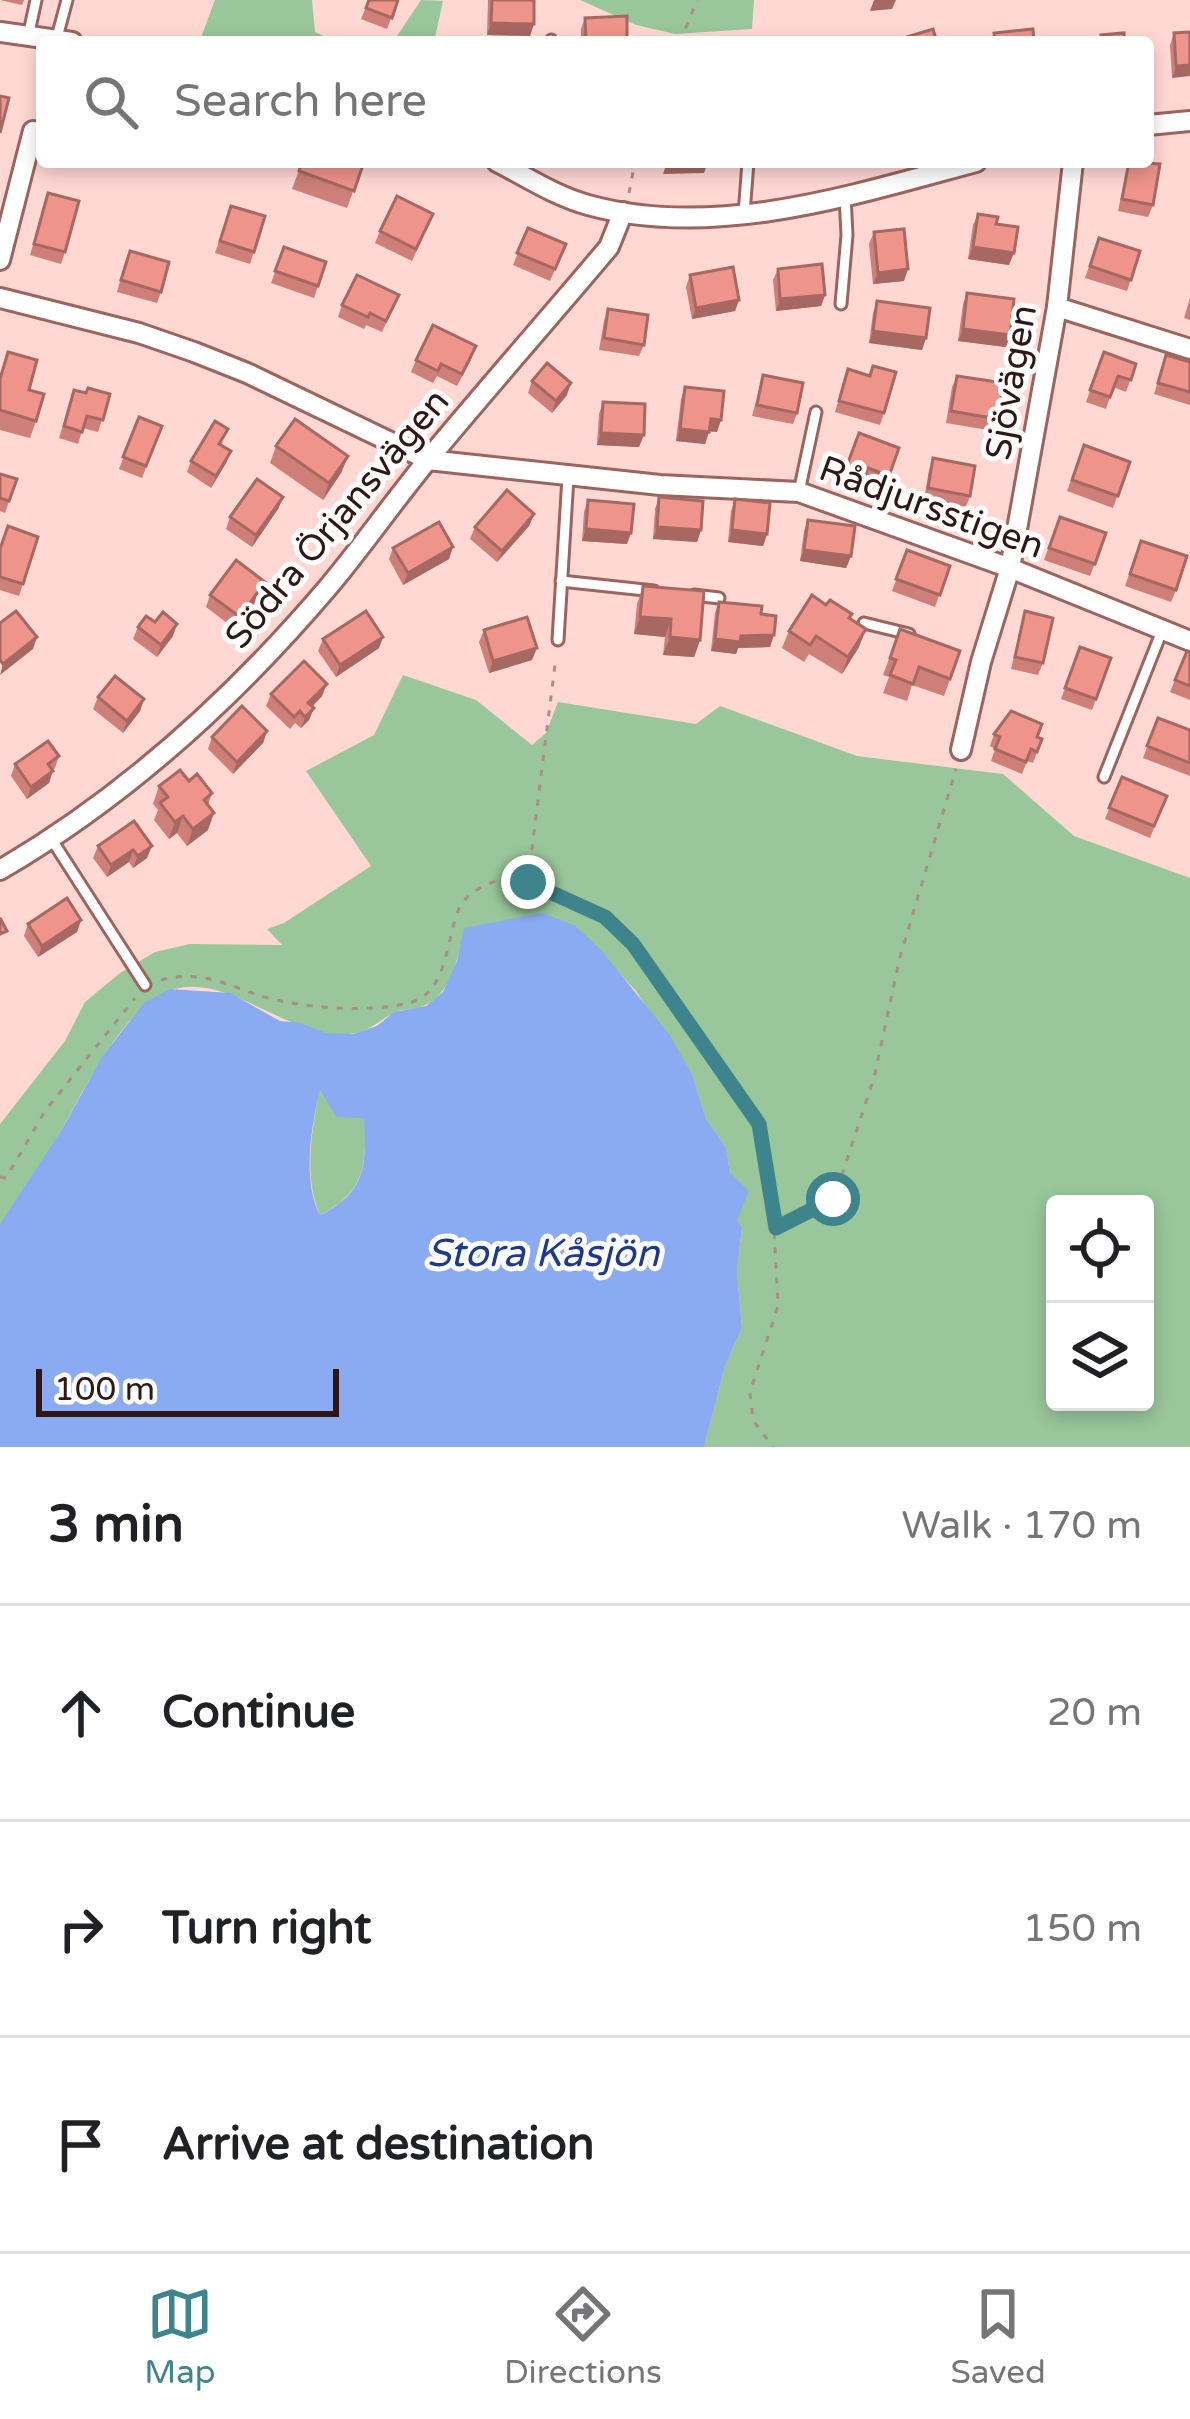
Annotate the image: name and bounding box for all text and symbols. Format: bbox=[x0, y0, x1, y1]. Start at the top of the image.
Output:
search box bbox=[36, 36, 1154, 168]
icon: search bbox=[78, 69, 144, 135]
text: Search here bbox=[174, 75, 427, 129]
street label: Sjövägen bbox=[977, 301, 1046, 463]
street label: Södra Örjansvägen bbox=[216, 381, 458, 657]
street label: Rådjursstigen bbox=[813, 447, 1050, 568]
route end bbox=[501, 855, 555, 909]
route start bbox=[806, 1172, 860, 1226]
map controls bbox=[1046, 1195, 1154, 1411]
button: locate bbox=[1046, 1195, 1154, 1303]
water label: Stora Kåsjön bbox=[427, 1230, 661, 1277]
button: layers bbox=[1046, 1303, 1154, 1411]
scale bar bbox=[36, 1363, 339, 1416]
text: 100 m bbox=[54, 1370, 155, 1409]
text: 3 min bbox=[48, 1494, 184, 1556]
text: Walk · 170 m bbox=[901, 1502, 1142, 1549]
icon: ahead bbox=[48, 1680, 114, 1746]
text: Continue bbox=[162, 1686, 355, 1740]
text: 20 m bbox=[1047, 1689, 1142, 1736]
icon: right bbox=[48, 1896, 114, 1962]
text: Turn right bbox=[162, 1902, 371, 1956]
text: 150 m bbox=[1023, 1905, 1142, 1952]
icon: arrive bbox=[48, 2112, 114, 2178]
text: Arrive at destination bbox=[162, 2118, 594, 2172]
tab: Map bbox=[144, 2281, 216, 2392]
tab: Directions bbox=[504, 2281, 662, 2392]
tab: Saved bbox=[950, 2281, 1046, 2392]

